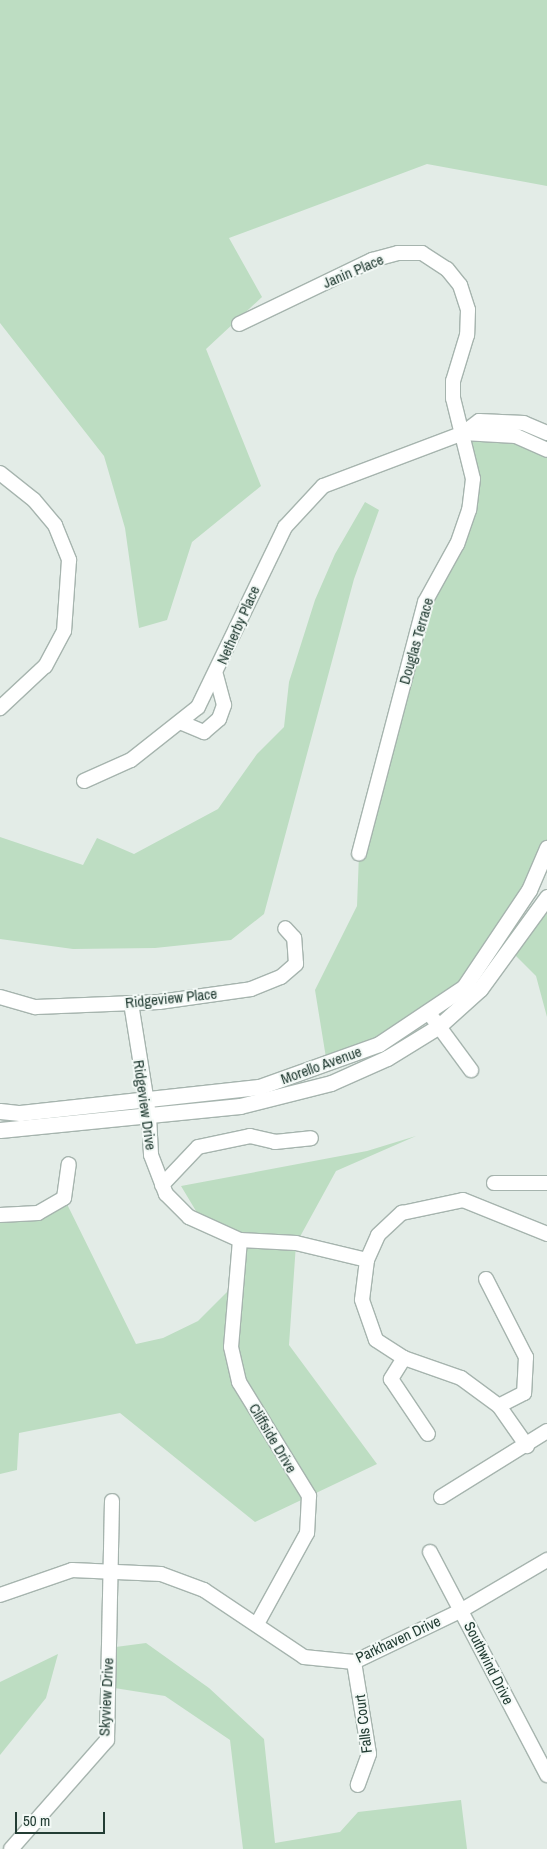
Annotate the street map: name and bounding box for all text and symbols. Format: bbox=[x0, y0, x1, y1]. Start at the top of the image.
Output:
street label: Janin Place bbox=[320, 250, 386, 292]
street label: Netherby Place bbox=[213, 583, 263, 667]
street label: Douglas Terrace bbox=[395, 595, 437, 687]
street label: Ridgeview Place bbox=[124, 984, 218, 1012]
street label: Morello Avenue bbox=[278, 1042, 364, 1088]
street label: Ridgeview Drive bbox=[130, 1059, 160, 1151]
street label: Cliffside Drive bbox=[245, 1400, 301, 1476]
street label: Parkhaven Drive bbox=[353, 1611, 443, 1667]
street label: Southwind Drive bbox=[460, 1618, 518, 1708]
street label: Skyview Drive bbox=[95, 1657, 117, 1737]
street label: Falls Court bbox=[350, 1694, 376, 1754]
scale bar bbox=[18, 1802, 108, 1834]
text: 50 m bbox=[23, 1810, 50, 1831]

